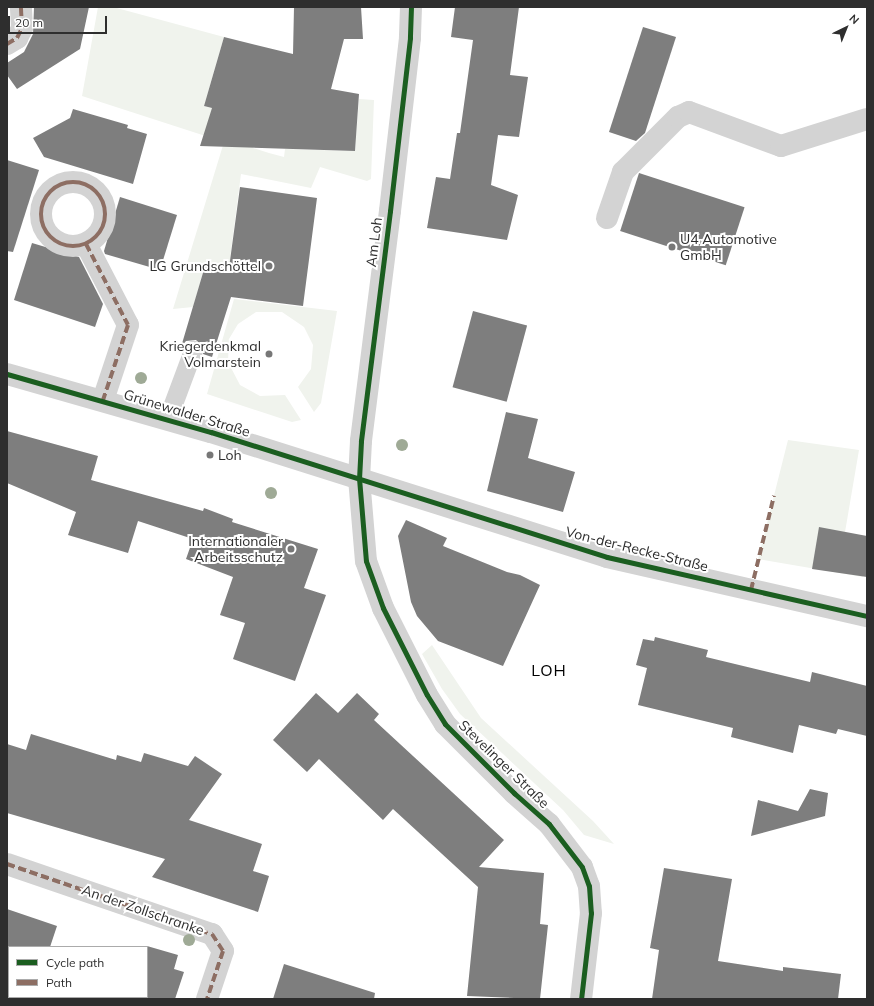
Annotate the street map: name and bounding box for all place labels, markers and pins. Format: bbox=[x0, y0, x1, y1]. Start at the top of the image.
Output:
place label: U4 Automotive GmbH bbox=[680, 231, 777, 264]
marker: U4 Automotive GmbH bbox=[667, 242, 677, 252]
place label: LG Grundschöttel bbox=[149, 258, 261, 274]
marker: LG Grundschöttel bbox=[264, 261, 274, 271]
place label: Kriegerdenkmal Volmarstein bbox=[160, 338, 261, 370]
marker: Kriegerdenkmal Volmarstein bbox=[264, 349, 274, 359]
place label: Loh bbox=[218, 447, 242, 463]
marker: Loh bbox=[205, 450, 215, 460]
place label: Internationaler Arbeitsschutz bbox=[188, 533, 283, 566]
marker: Internationaler Arbeitsschutz bbox=[286, 544, 296, 554]

